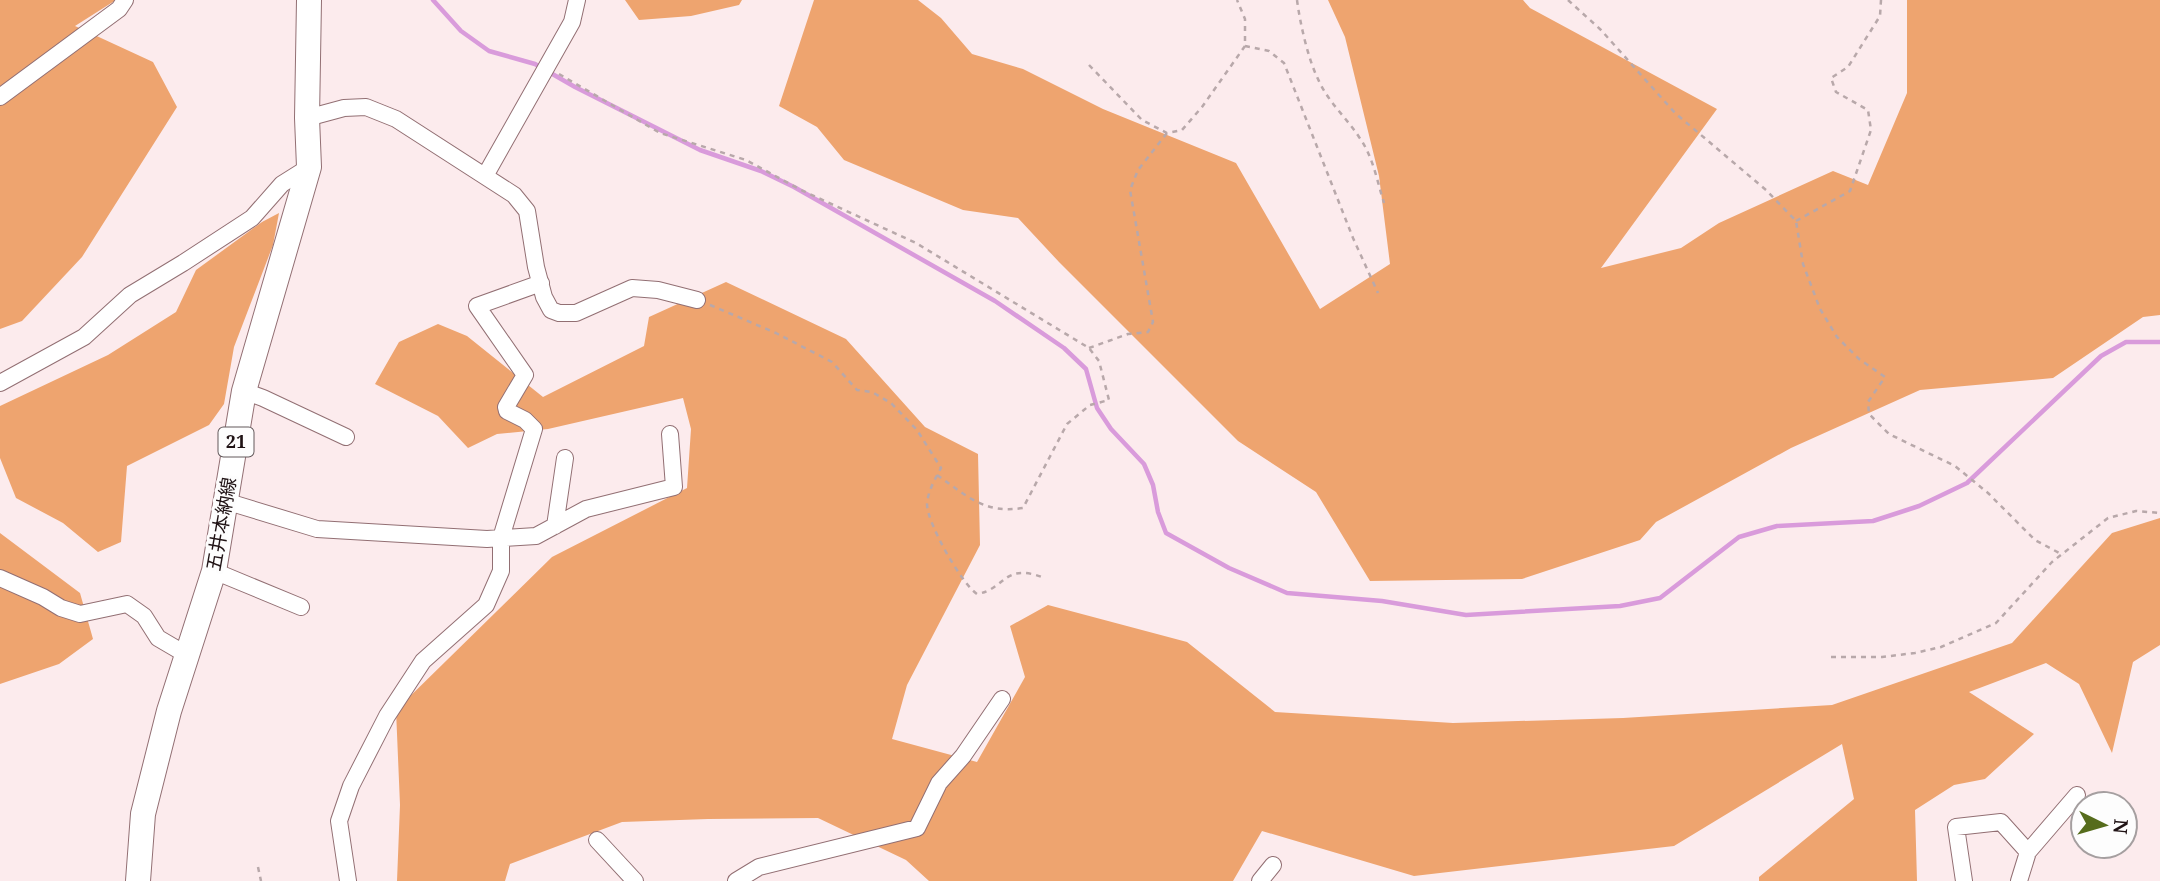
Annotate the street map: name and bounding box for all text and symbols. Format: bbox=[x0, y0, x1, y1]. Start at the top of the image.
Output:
road number: 21 bbox=[218, 428, 254, 457]
street label: 五井本納線 bbox=[200, 475, 242, 573]
north arrow bbox=[2069, 790, 2139, 860]
text: N bbox=[2107, 818, 2135, 835]

